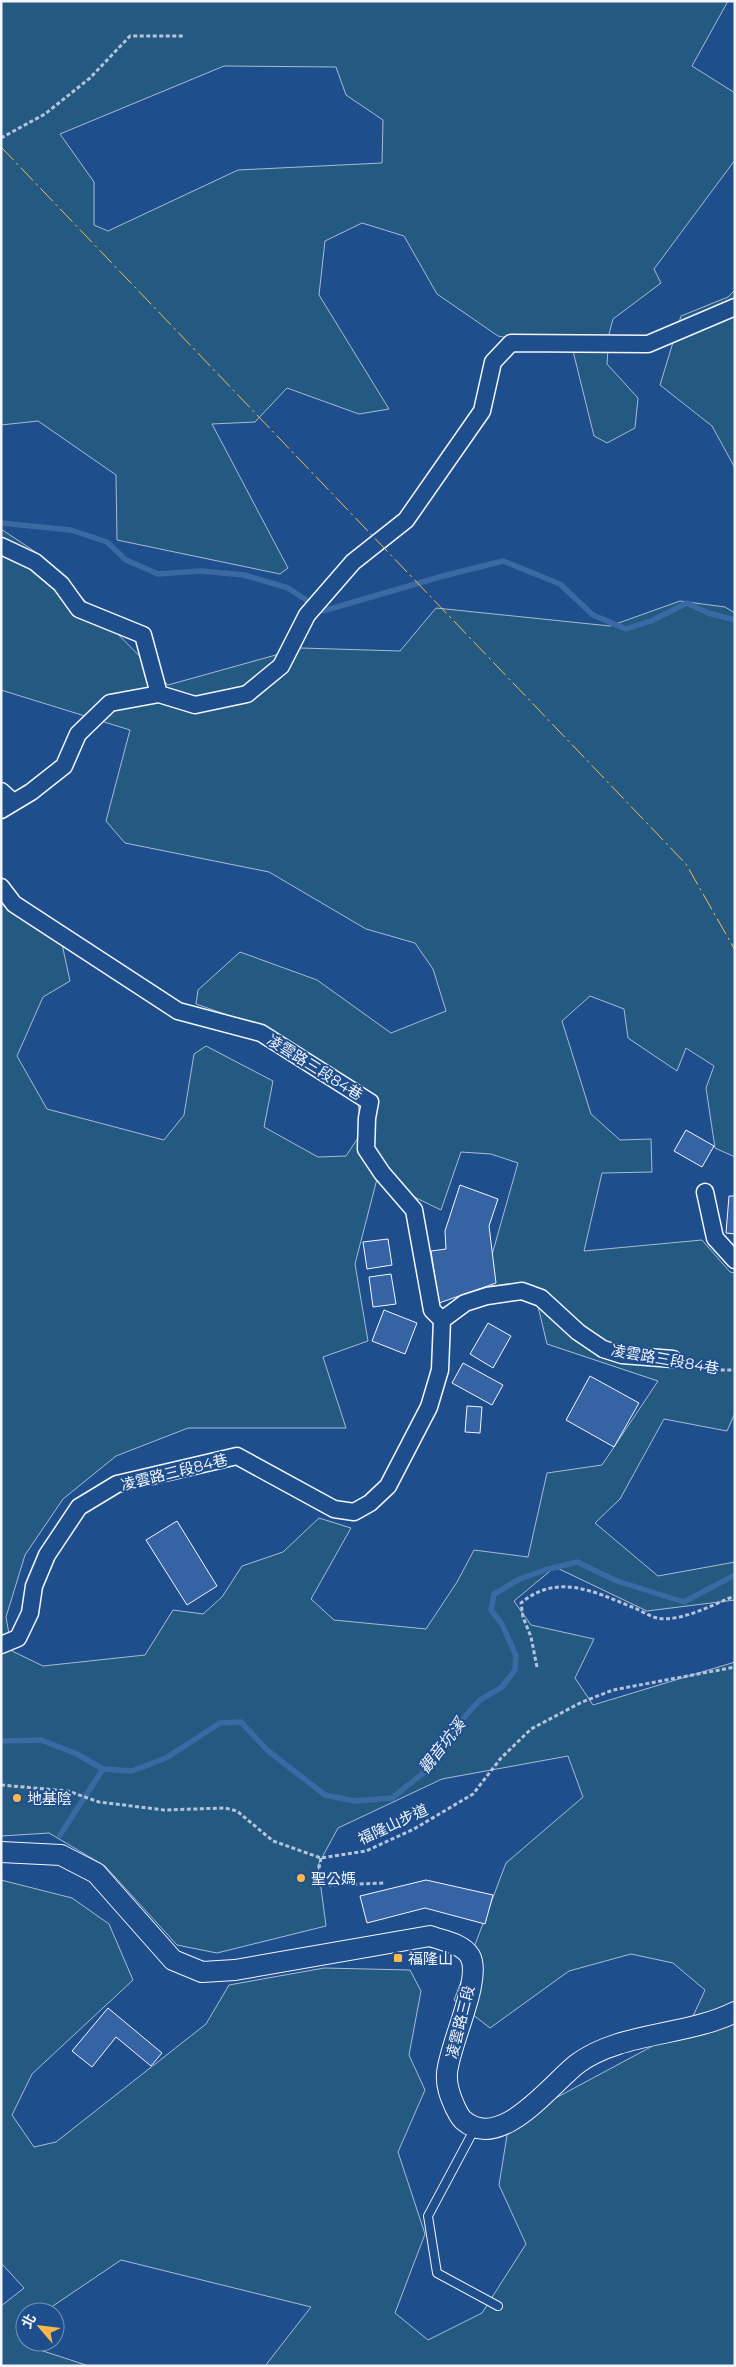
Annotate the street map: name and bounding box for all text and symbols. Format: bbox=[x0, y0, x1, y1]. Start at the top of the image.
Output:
street label: 凌雲路三段84巷 bbox=[264, 1030, 366, 1104]
street label: 凌雲路三段84巷 bbox=[609, 1340, 721, 1378]
street label: 凌雲路三段84巷 bbox=[119, 1450, 229, 1494]
water label: 觀音坑溪 bbox=[415, 1713, 470, 1777]
place label: 地基陰 bbox=[27, 1789, 72, 1808]
marker: 地基陰 bbox=[11, 1792, 23, 1804]
street label: 福隆山步道 bbox=[355, 1800, 431, 1848]
place label: 聖公媽 bbox=[311, 1869, 356, 1888]
marker: 聖公媽 bbox=[295, 1872, 307, 1884]
place label: 福隆山 bbox=[408, 1949, 453, 1968]
marker: 福隆山 bbox=[392, 1952, 404, 1964]
street label: 凌雲路三段 bbox=[442, 1983, 478, 2061]
north arrow bbox=[15, 2302, 65, 2352]
text: 北 bbox=[17, 2310, 40, 2331]

